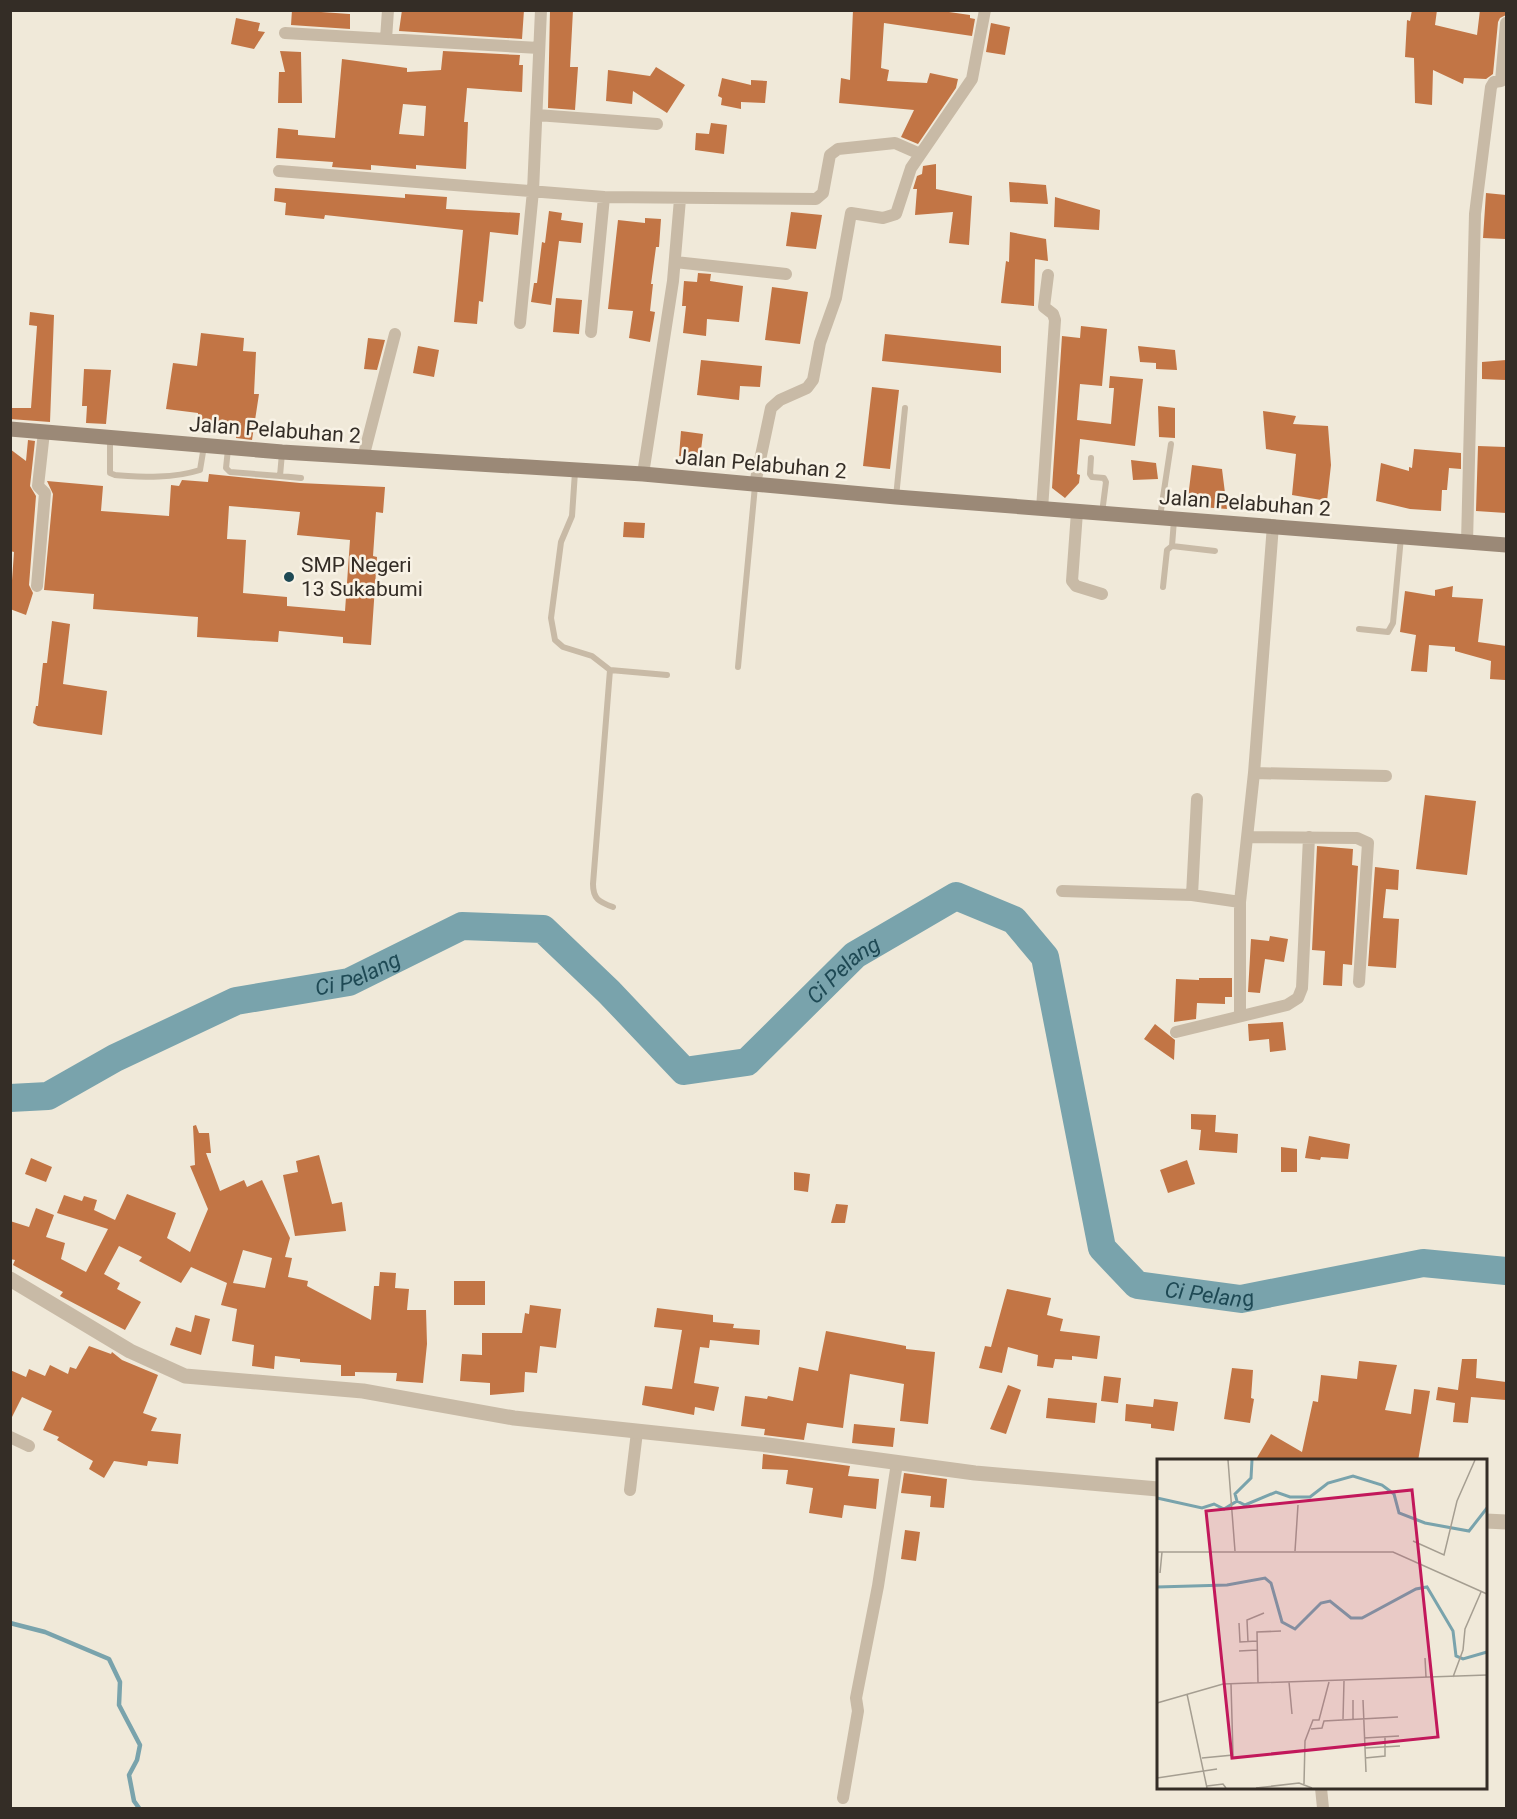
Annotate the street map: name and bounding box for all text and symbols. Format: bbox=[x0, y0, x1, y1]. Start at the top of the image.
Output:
street label: Jalan Pelabuhan 2 bbox=[188, 412, 362, 448]
street label: Jalan Pelabuhan 2 bbox=[674, 445, 848, 483]
street label: Jalan Pelabuhan 2 bbox=[1158, 485, 1332, 521]
place label: SMP Negeri 13 Sukabumi bbox=[301, 553, 423, 601]
marker: SMP Negeri 13 Sukabumi bbox=[282, 570, 296, 584]
water label: Ci Pelang bbox=[801, 931, 884, 1008]
water label: Ci Pelang bbox=[313, 946, 404, 1000]
water label: Ci Pelang bbox=[1163, 1276, 1256, 1312]
inset map bbox=[1157, 1459, 1487, 1789]

